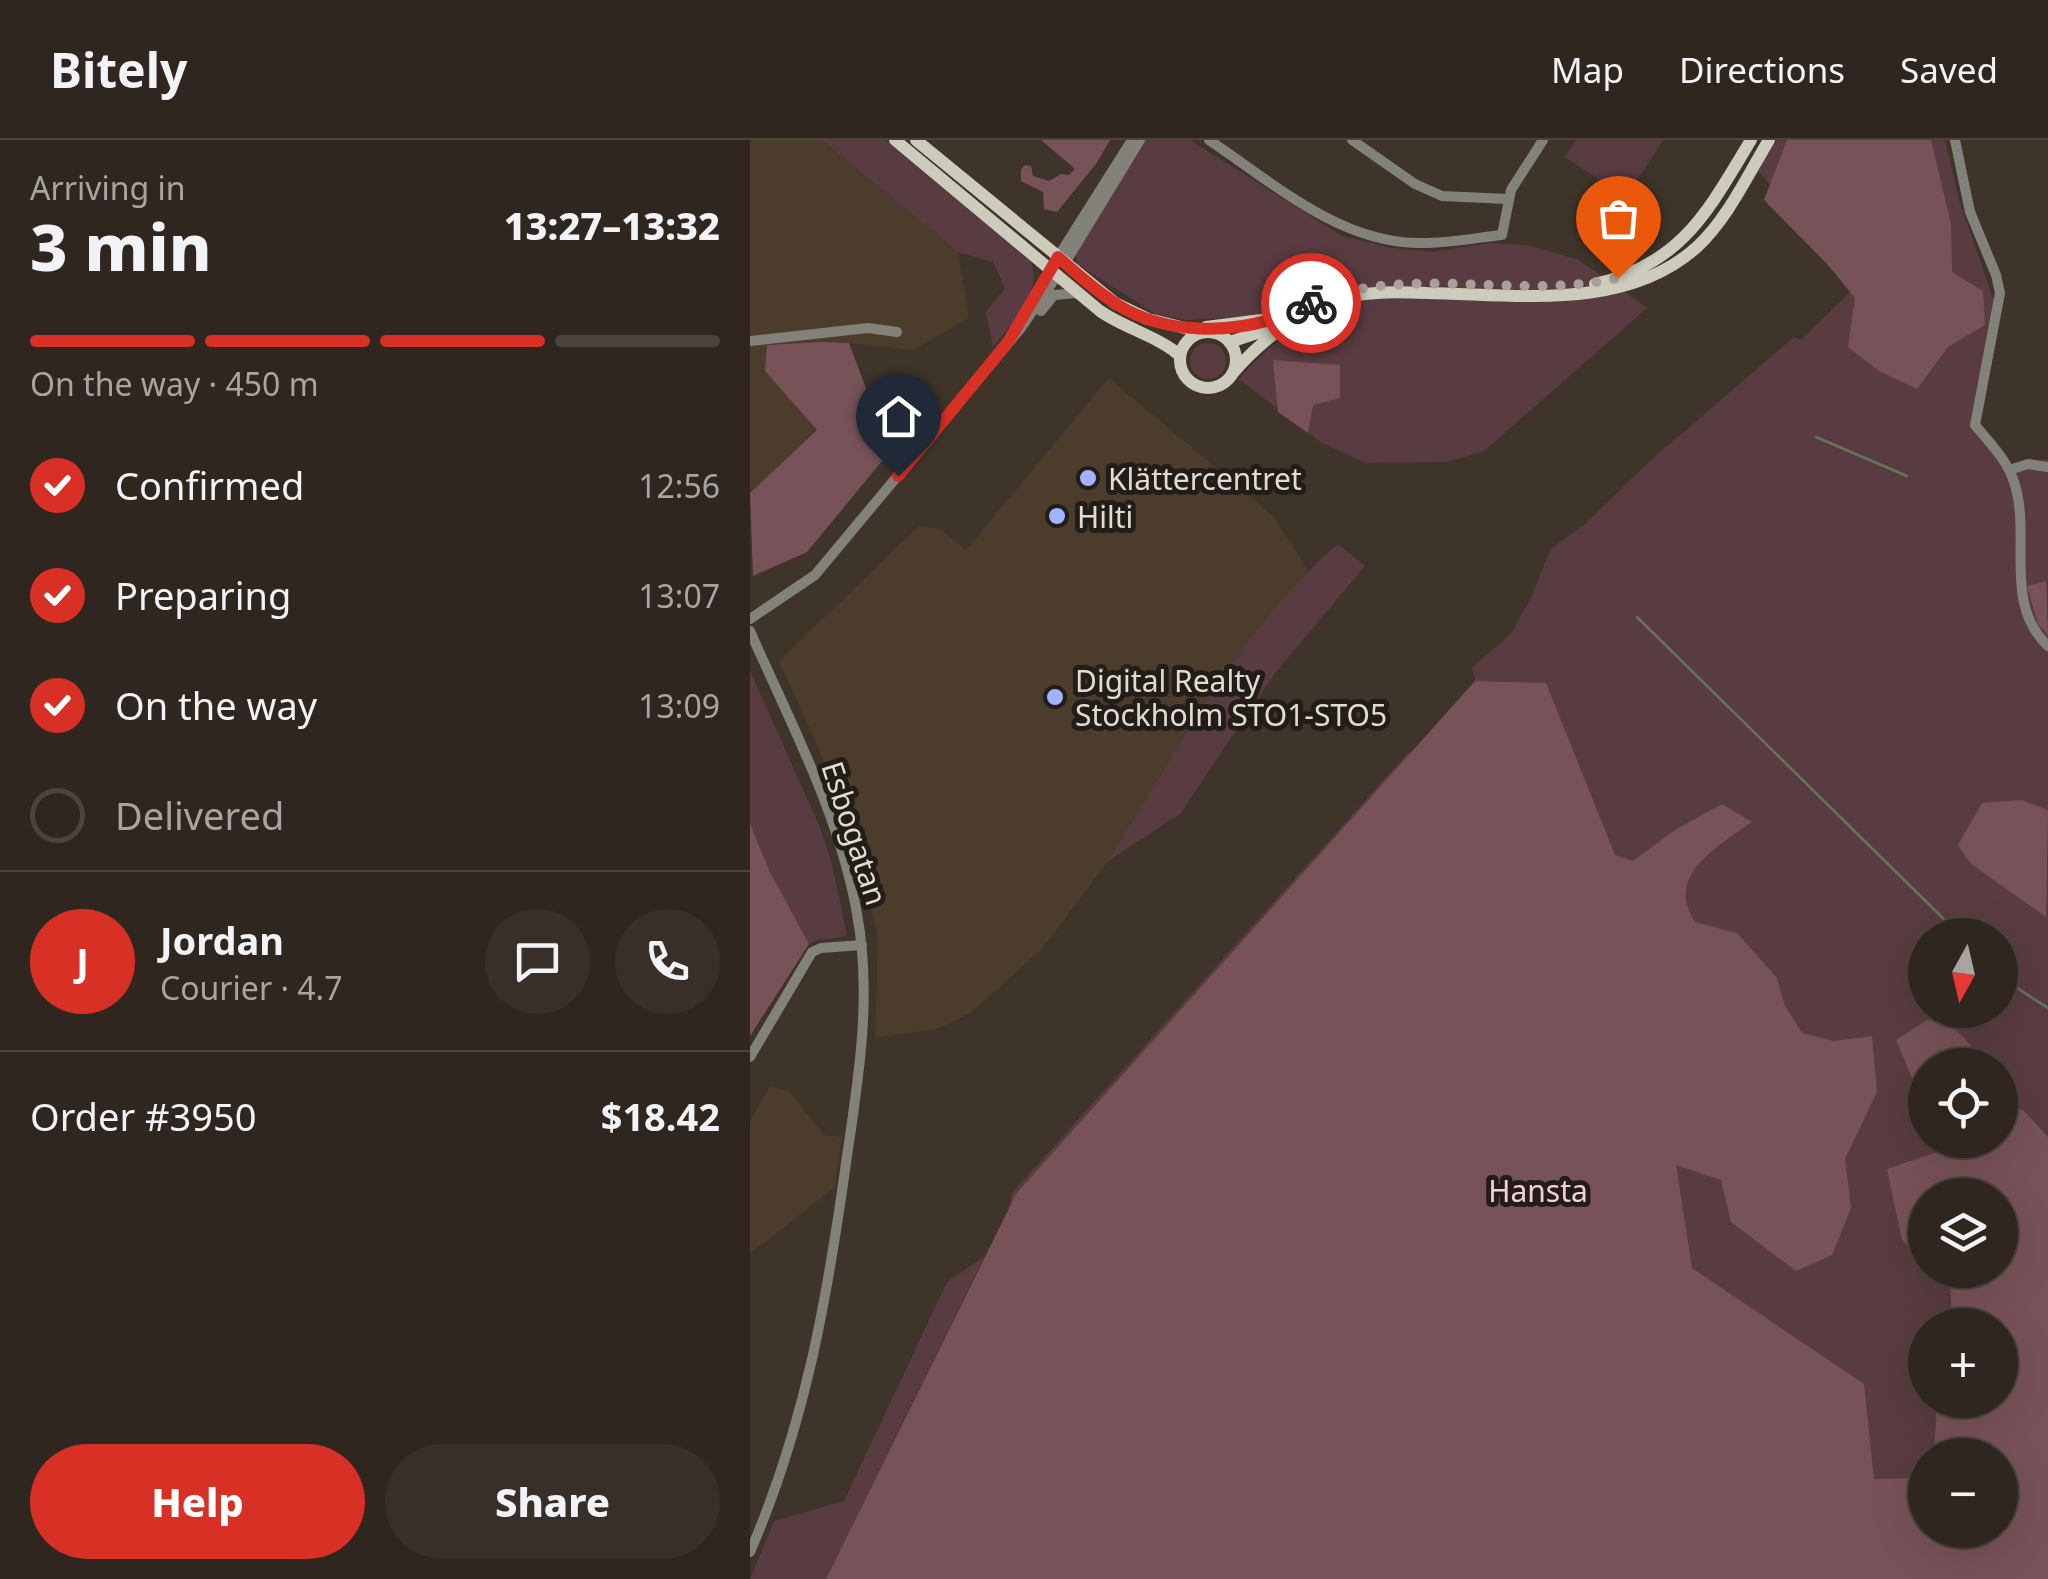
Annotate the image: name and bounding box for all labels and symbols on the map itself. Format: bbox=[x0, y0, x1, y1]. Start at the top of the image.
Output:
pin bbox=[1576, 176, 1661, 279]
courier bbox=[1261, 253, 1361, 353]
pin bbox=[856, 374, 941, 477]
place label: Klättercentret bbox=[1108, 458, 1302, 499]
marker: Klättercentret bbox=[1077, 467, 1099, 489]
place label: Hilti bbox=[1077, 496, 1133, 537]
marker: Hilti bbox=[1046, 505, 1068, 527]
place label: Digital Realty Stockholm STO1-STO5 bbox=[1075, 660, 1387, 735]
marker: Digital Realty Stockholm STO1-STO5 bbox=[1044, 686, 1066, 708]
street label: Esbogatan bbox=[812, 756, 898, 910]
north arrow bbox=[1908, 918, 2018, 1028]
park label: Hansta bbox=[1488, 1170, 1588, 1211]

